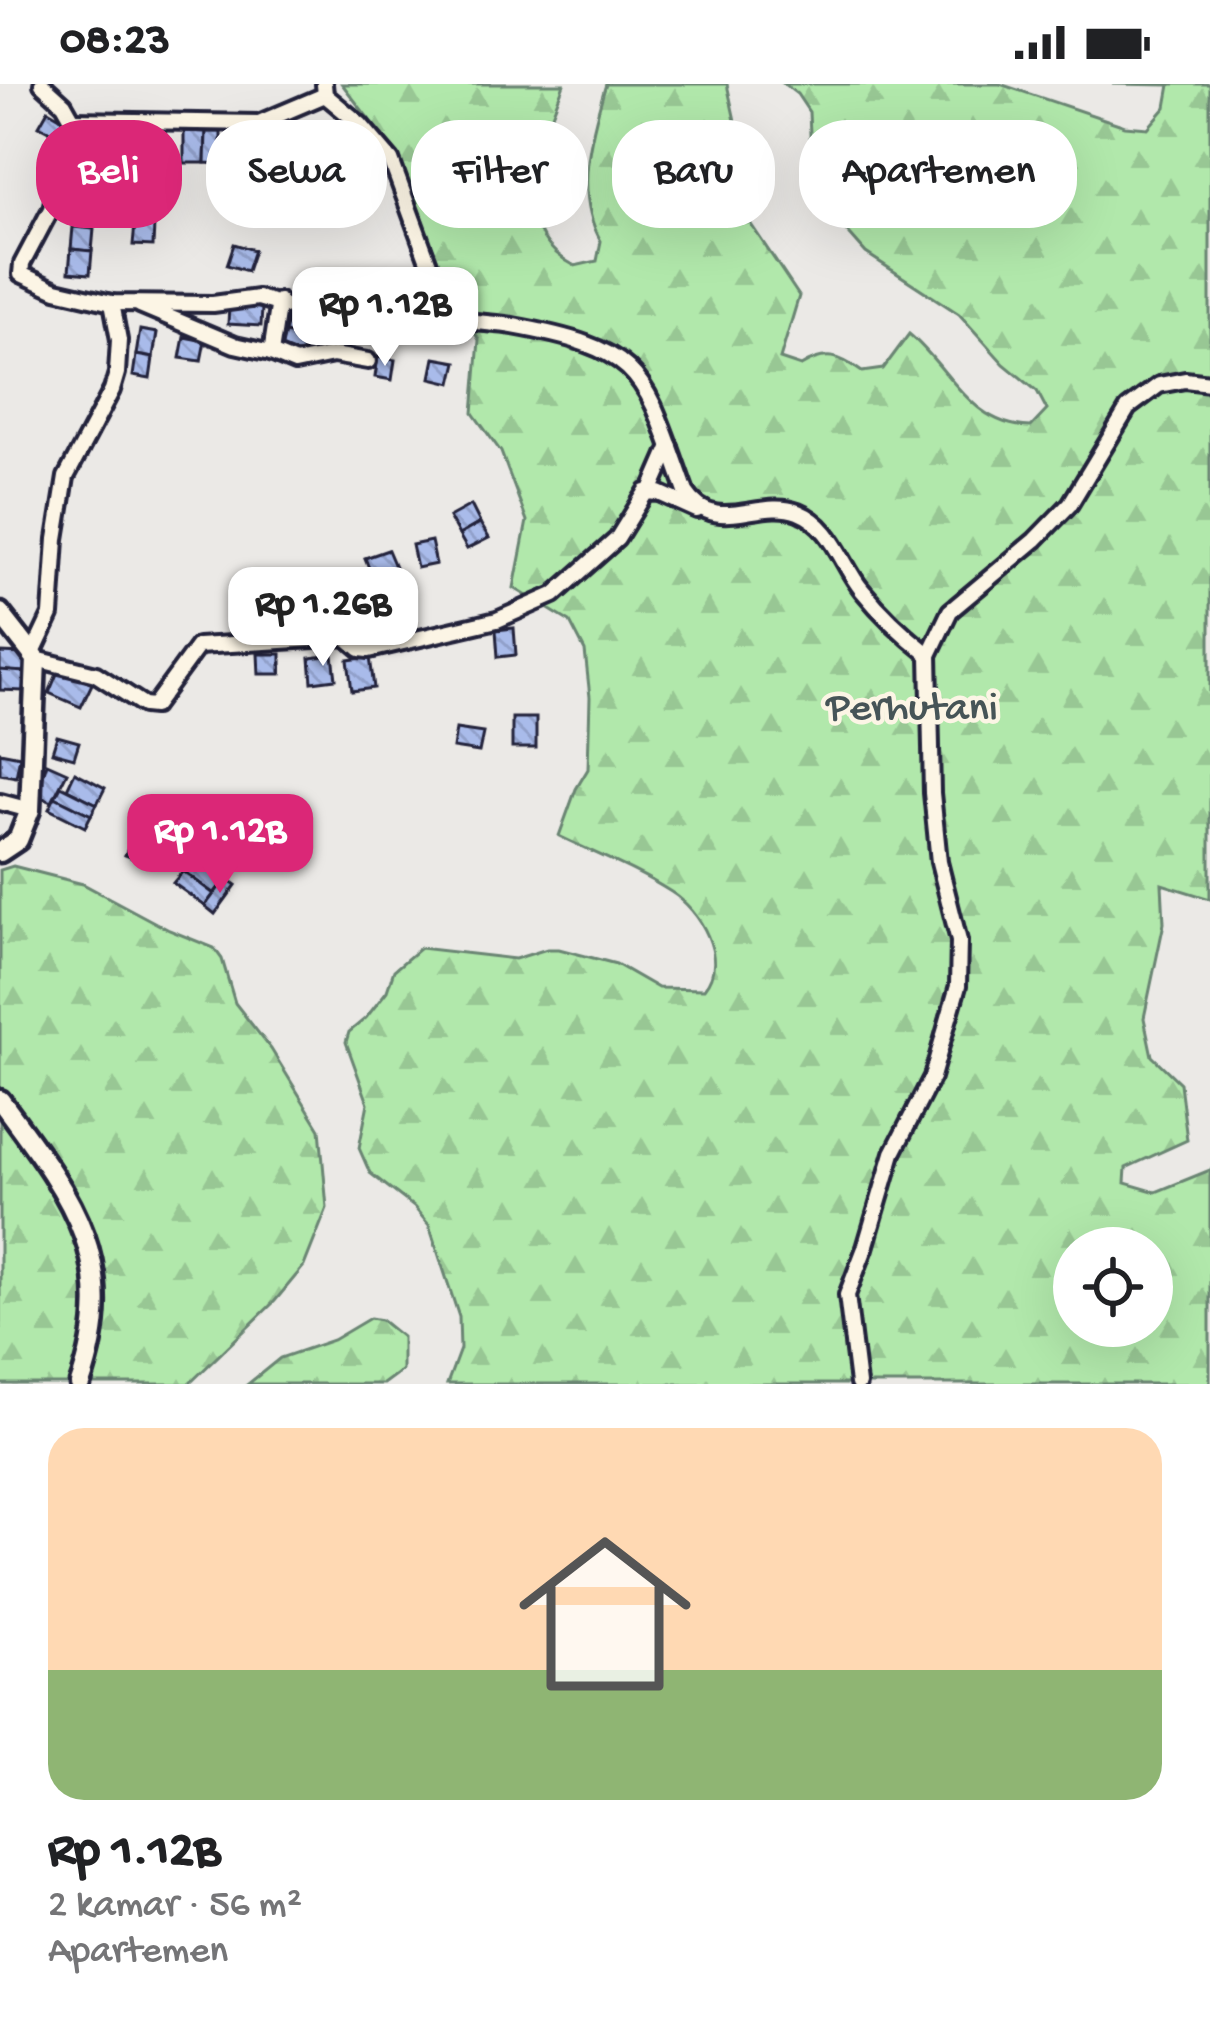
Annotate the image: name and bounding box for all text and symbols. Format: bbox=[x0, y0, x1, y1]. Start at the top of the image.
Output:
text: 08:23 bbox=[60, 16, 170, 69]
chip: Beli bbox=[36, 120, 182, 228]
chip: Sewa bbox=[206, 120, 387, 228]
chip: Filter bbox=[411, 120, 588, 228]
chip: Baru bbox=[612, 120, 775, 228]
chip: Apartemen bbox=[799, 120, 1077, 228]
pin: Rp 1.12B bbox=[261, 267, 509, 369]
text: Rp 1.12B bbox=[319, 283, 451, 329]
pin: Rp 1.26B bbox=[199, 567, 447, 669]
text: Rp 1.26B bbox=[255, 583, 391, 629]
park label: Perhutani bbox=[824, 686, 998, 735]
pin: Rp 1.12B bbox=[96, 794, 344, 896]
text: Rp 1.12B bbox=[154, 810, 286, 856]
map controls bbox=[1053, 1227, 1173, 1347]
button: locate bbox=[1053, 1227, 1173, 1347]
icon: home bbox=[497, 1506, 713, 1722]
text: Rp 1.12B bbox=[48, 1824, 220, 1884]
text: 2 kamar · 56 m² bbox=[48, 1884, 302, 1930]
text: Apartemen bbox=[48, 1930, 228, 1976]

